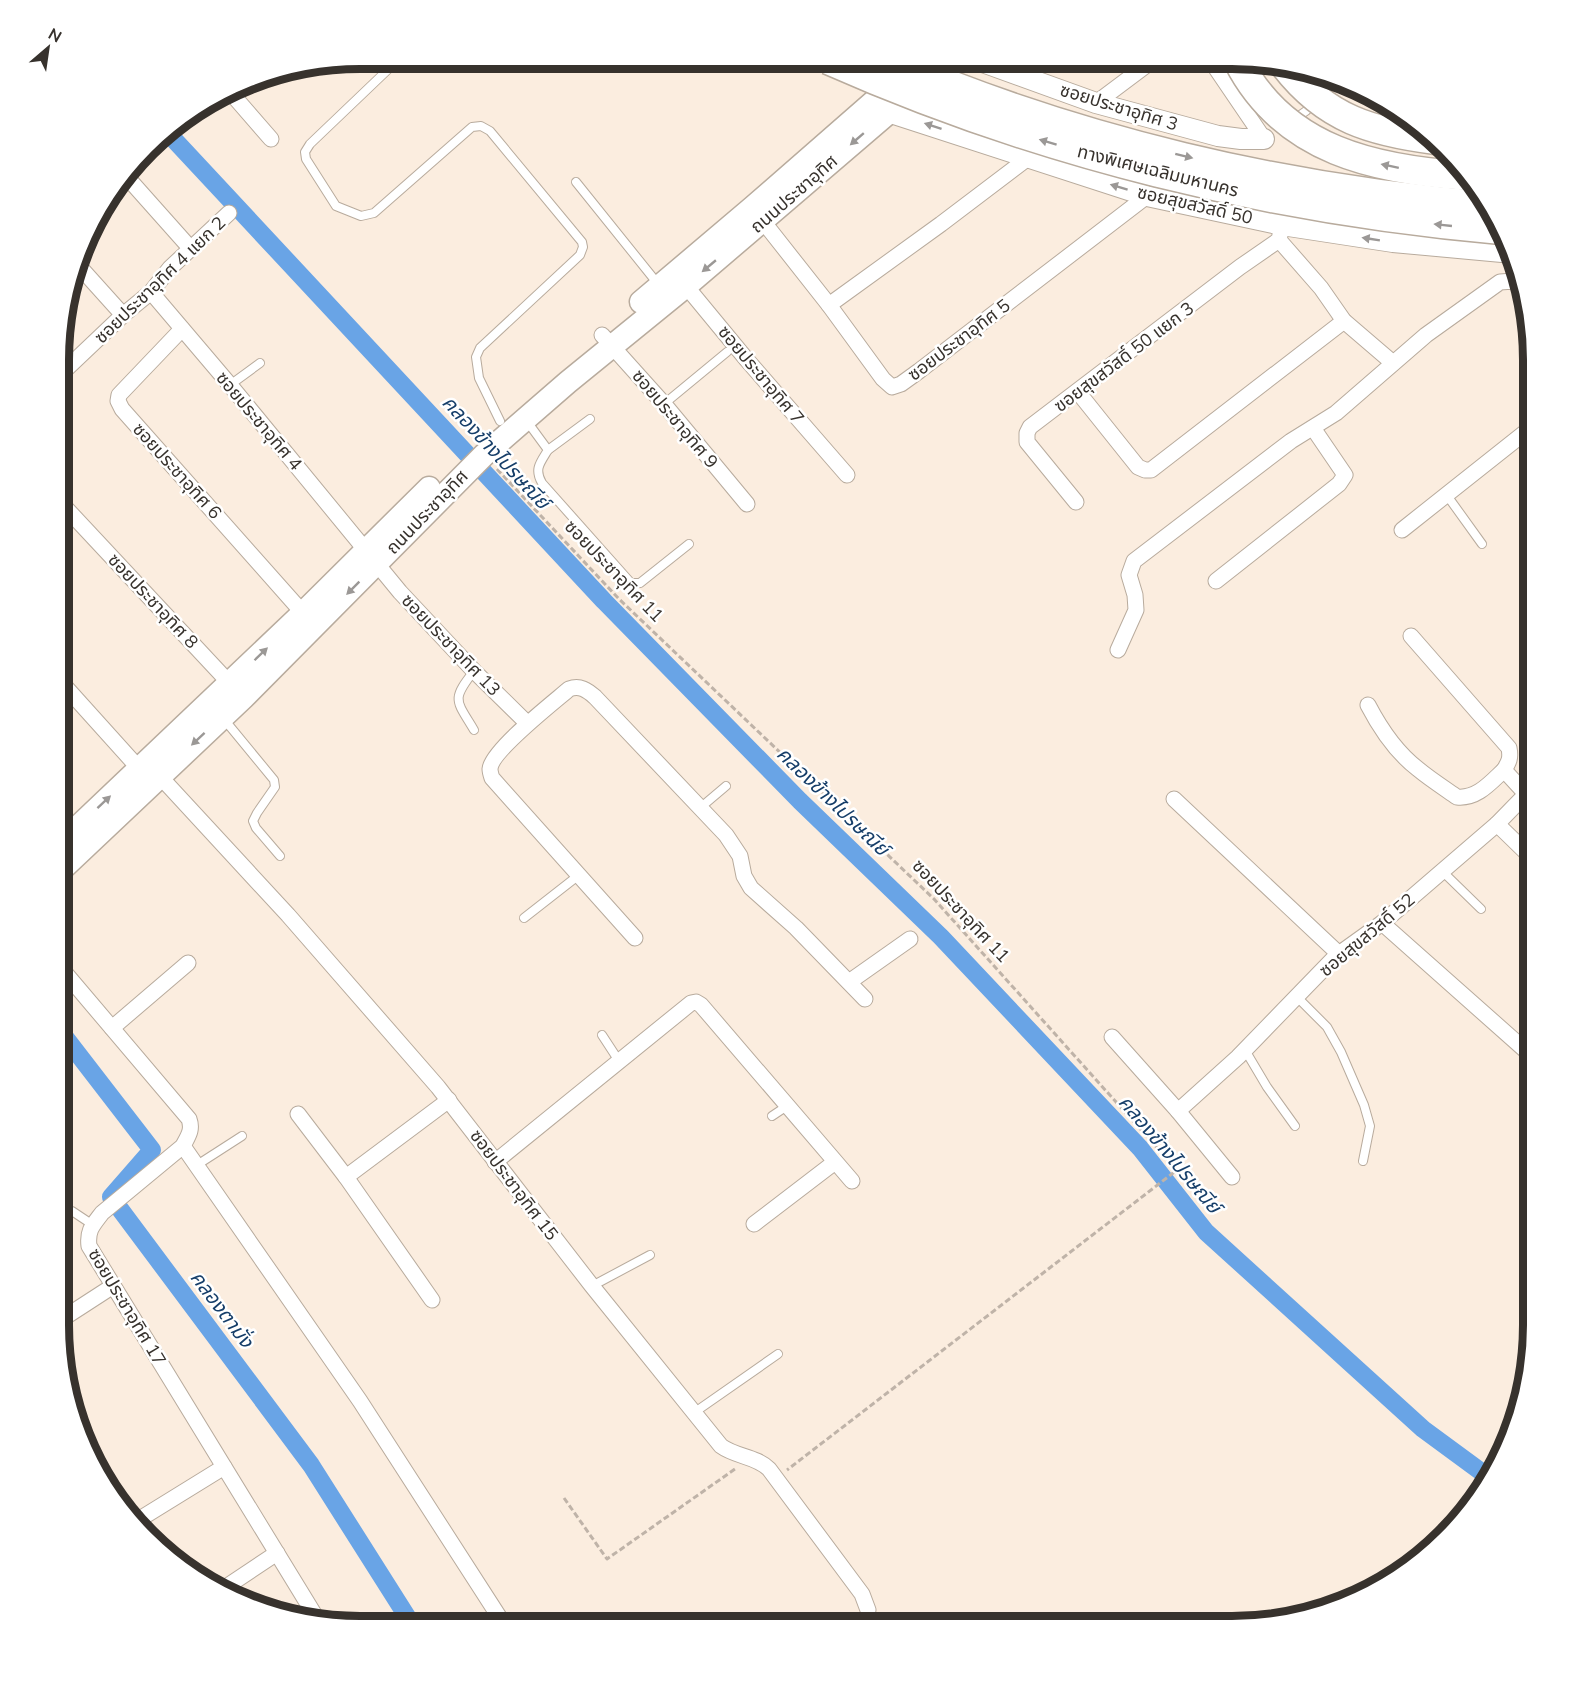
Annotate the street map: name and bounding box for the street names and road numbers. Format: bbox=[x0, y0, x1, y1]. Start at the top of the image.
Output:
street label: ซอยประชาอุทิศ 3 bbox=[1057, 78, 1181, 135]
street label: ทางพิเศษเฉลิมมหานคร bbox=[1075, 139, 1241, 202]
street label: ถนนประชาอุทิศ bbox=[745, 149, 842, 238]
street label: ซอยสุขสวัสดิ์ 50 bbox=[1135, 180, 1255, 229]
street label: ซอยประชาอุทิศ 4 แยก 2 bbox=[89, 211, 230, 348]
street label: ซอยประชาอุทิศ 5 bbox=[903, 294, 1015, 386]
street label: ฃอยสุขสวัสดิ์ 50 แยก 3 bbox=[1049, 296, 1198, 417]
street label: ซอยประชาอุทิศ 7 bbox=[713, 321, 809, 429]
street label: ซอยประชาอุทิศ 9 bbox=[627, 365, 723, 473]
street label: ซอยประชาอุทิศ 4 bbox=[211, 367, 308, 475]
street label: ซอยประชาอุทิศ 6 bbox=[128, 418, 227, 524]
street label: ถนนประชาอุทิศ bbox=[381, 465, 473, 559]
street label: ซอยประชาอุทิศ 11 bbox=[560, 515, 669, 626]
street label: ซอยประชาอุทิศ 8 bbox=[103, 548, 203, 653]
street label: ซอยประชาอุทิศ 13 bbox=[397, 589, 506, 700]
street label: ซอยประชาอุทิศ 11 bbox=[908, 854, 1015, 967]
street label: ซอยสุขสวัสดิ์ 52 bbox=[1314, 888, 1419, 981]
street label: ซอยประชาอุทิศ 15 bbox=[465, 1125, 564, 1245]
street label: ซอยประชาอุทิศ 17 bbox=[83, 1244, 172, 1370]

